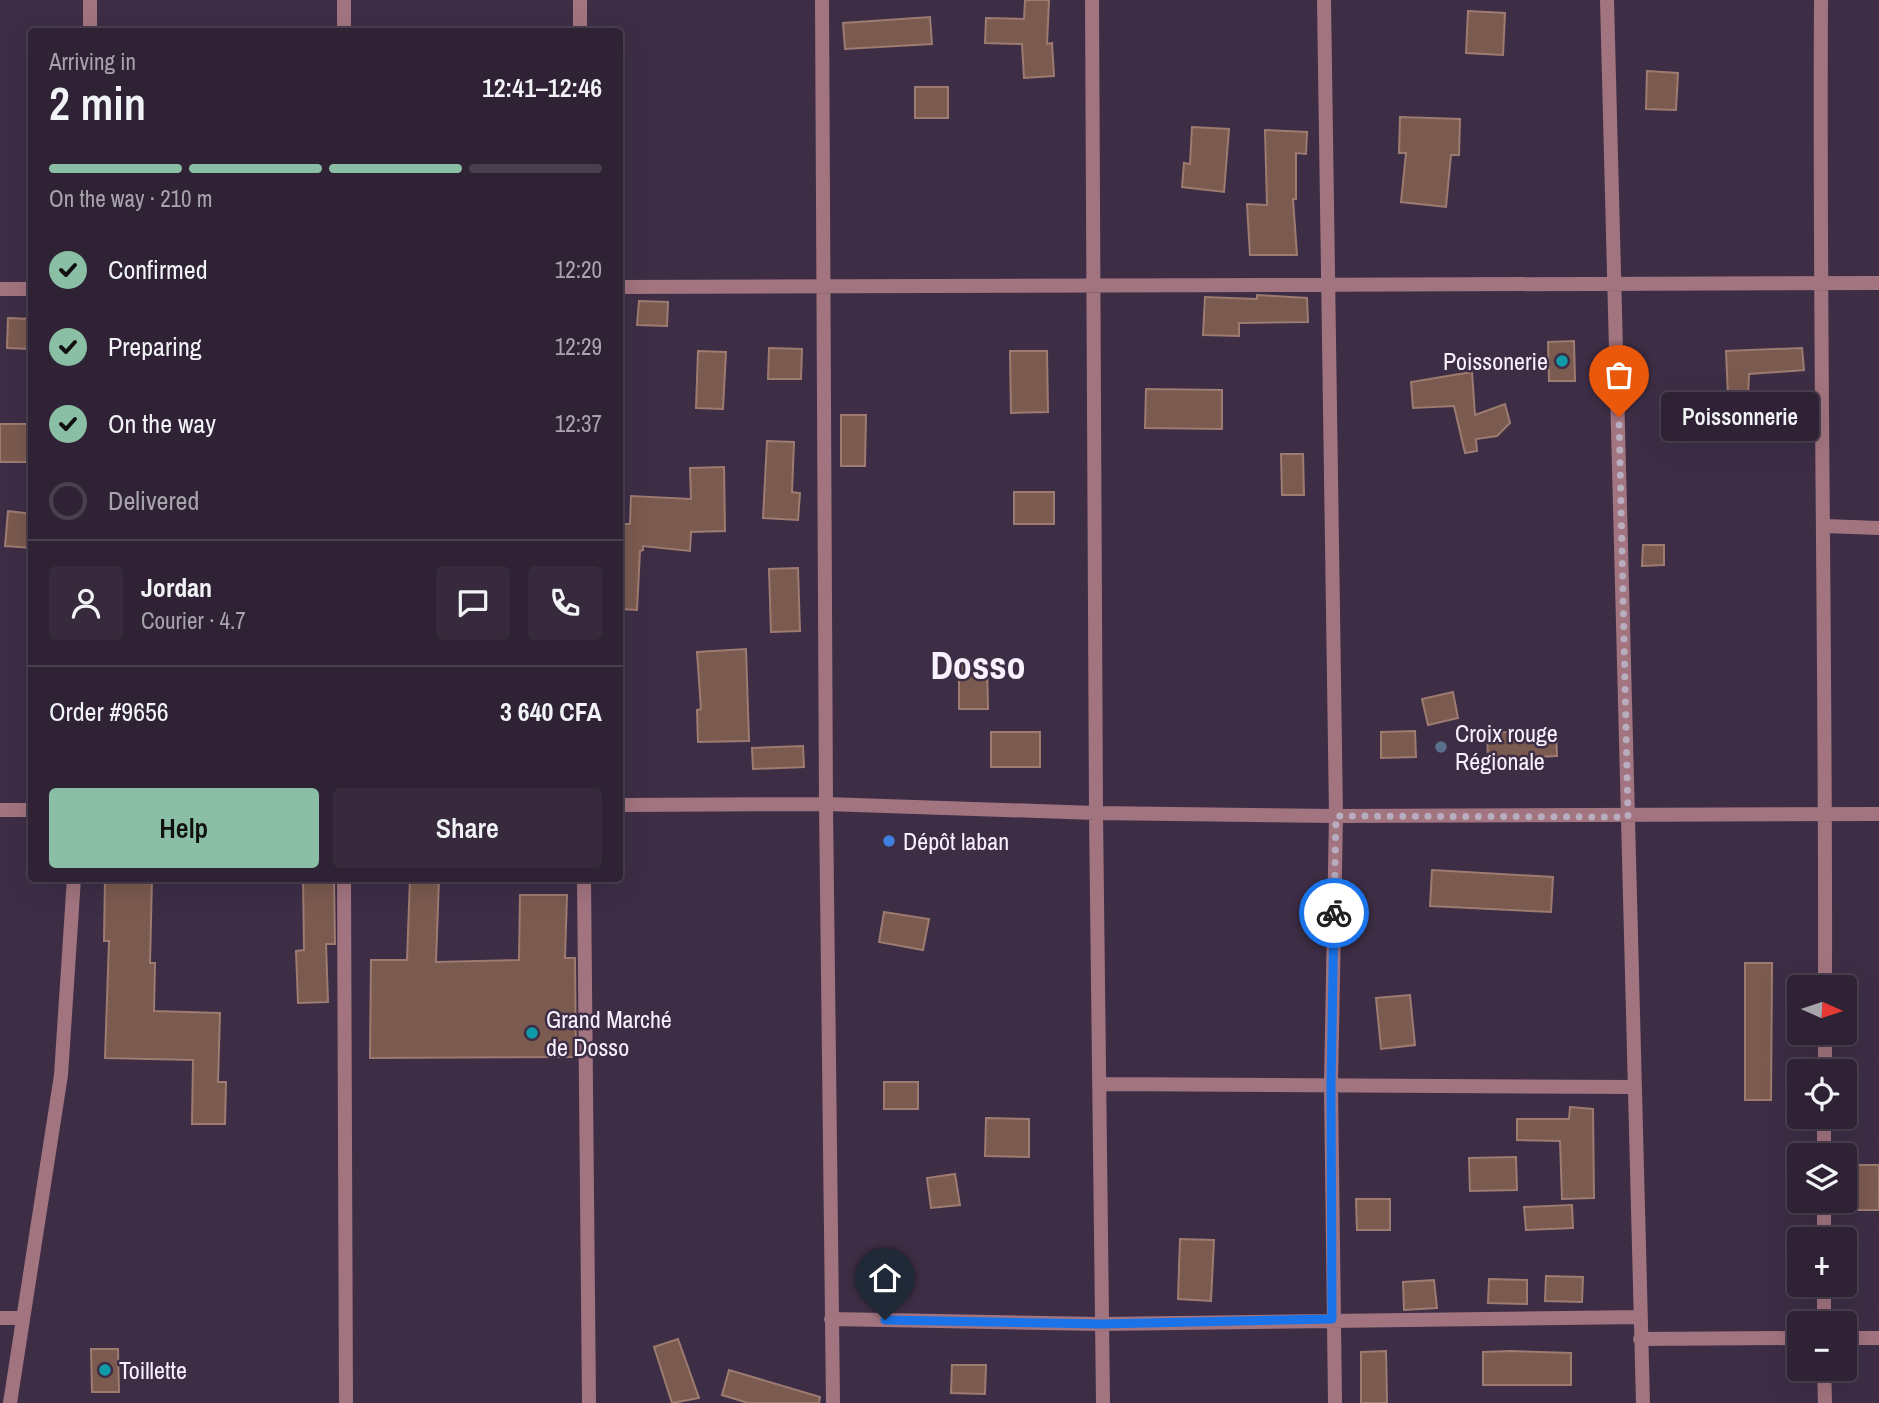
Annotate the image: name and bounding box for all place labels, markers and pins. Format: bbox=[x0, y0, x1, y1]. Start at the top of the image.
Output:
place label: Poissonerie bbox=[1443, 345, 1548, 377]
pin bbox=[1589, 345, 1649, 417]
marker: Poissonerie bbox=[1554, 353, 1570, 369]
callout: Poissonnerie bbox=[1661, 392, 1818, 442]
place label: Croix rouge Régionale bbox=[1455, 717, 1558, 777]
marker: Croix rouge Régionale bbox=[1433, 739, 1449, 755]
place label: Dépôt laban bbox=[903, 825, 1009, 857]
marker: Dépôt laban bbox=[881, 833, 897, 849]
place label: Grand Marché de Dosso bbox=[546, 1003, 672, 1063]
marker: Grand Marché de Dosso bbox=[524, 1025, 540, 1041]
pin bbox=[855, 1248, 915, 1320]
place label: Toillette bbox=[119, 1354, 187, 1386]
marker: Toillette bbox=[97, 1362, 113, 1378]

